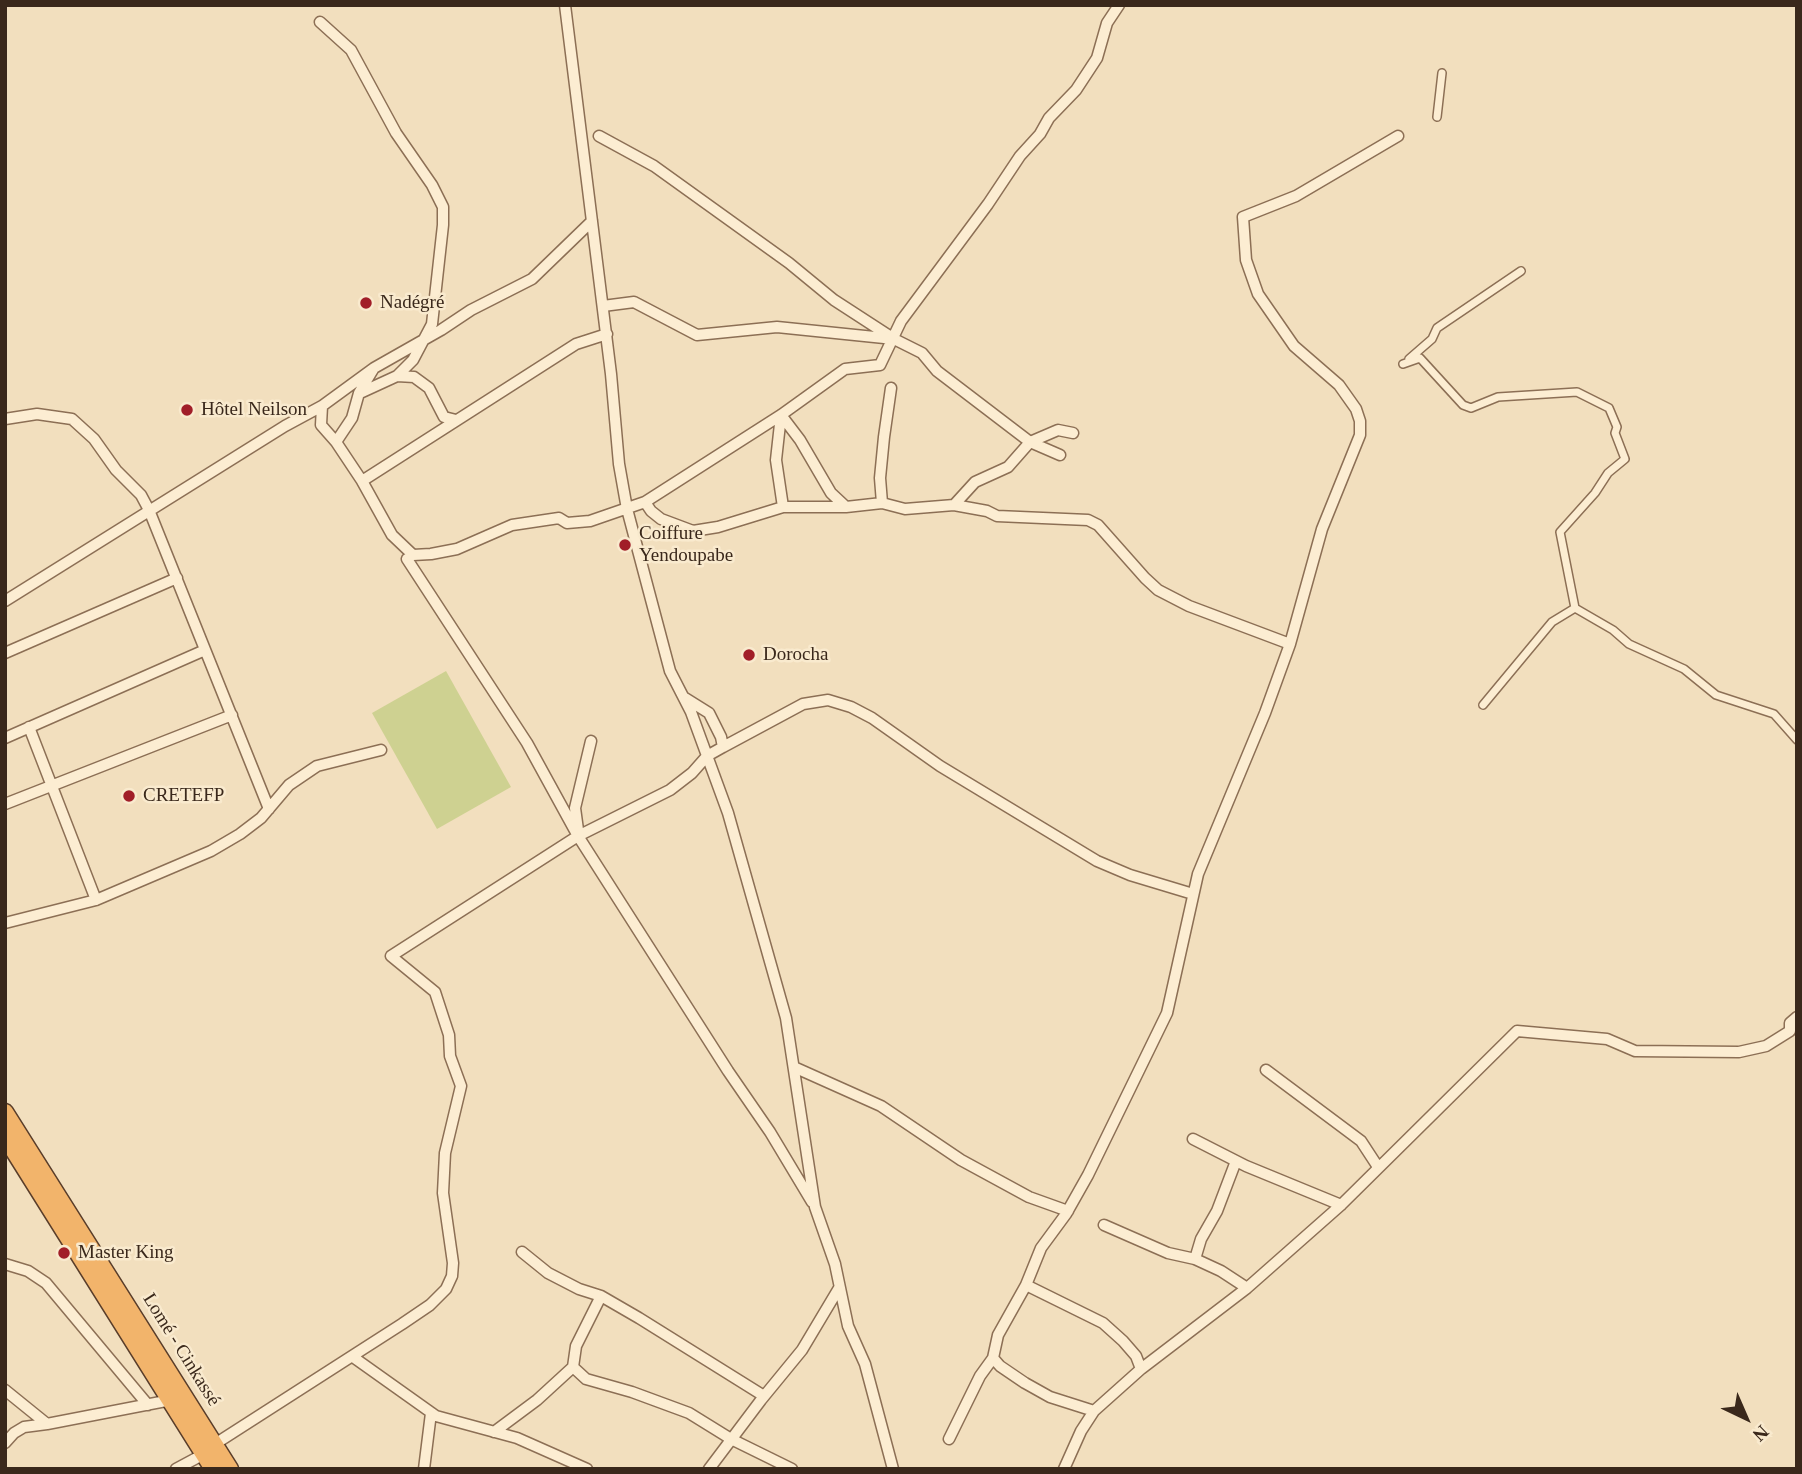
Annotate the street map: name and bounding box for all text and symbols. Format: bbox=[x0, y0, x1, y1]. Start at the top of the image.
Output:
place label: Nadégré bbox=[380, 292, 444, 314]
marker: Nadégré bbox=[358, 295, 374, 311]
place label: Hôtel Neilson bbox=[201, 399, 307, 421]
marker: Hôtel Neilson bbox=[179, 402, 195, 418]
place label: Coiffure Yendoupabe bbox=[639, 523, 733, 567]
marker: Coiffure Yendoupabe bbox=[617, 537, 633, 553]
place label: Dorocha bbox=[763, 644, 828, 666]
marker: Dorocha bbox=[741, 647, 757, 663]
place label: CRETEFP bbox=[143, 785, 224, 807]
marker: CRETEFP bbox=[121, 788, 137, 804]
place label: Master King bbox=[78, 1242, 174, 1264]
marker: Master King bbox=[56, 1245, 72, 1261]
street label: Lomé - Cinkassé bbox=[137, 1289, 225, 1411]
north arrow bbox=[1711, 1383, 1781, 1453]
text: N bbox=[1749, 1421, 1773, 1446]

